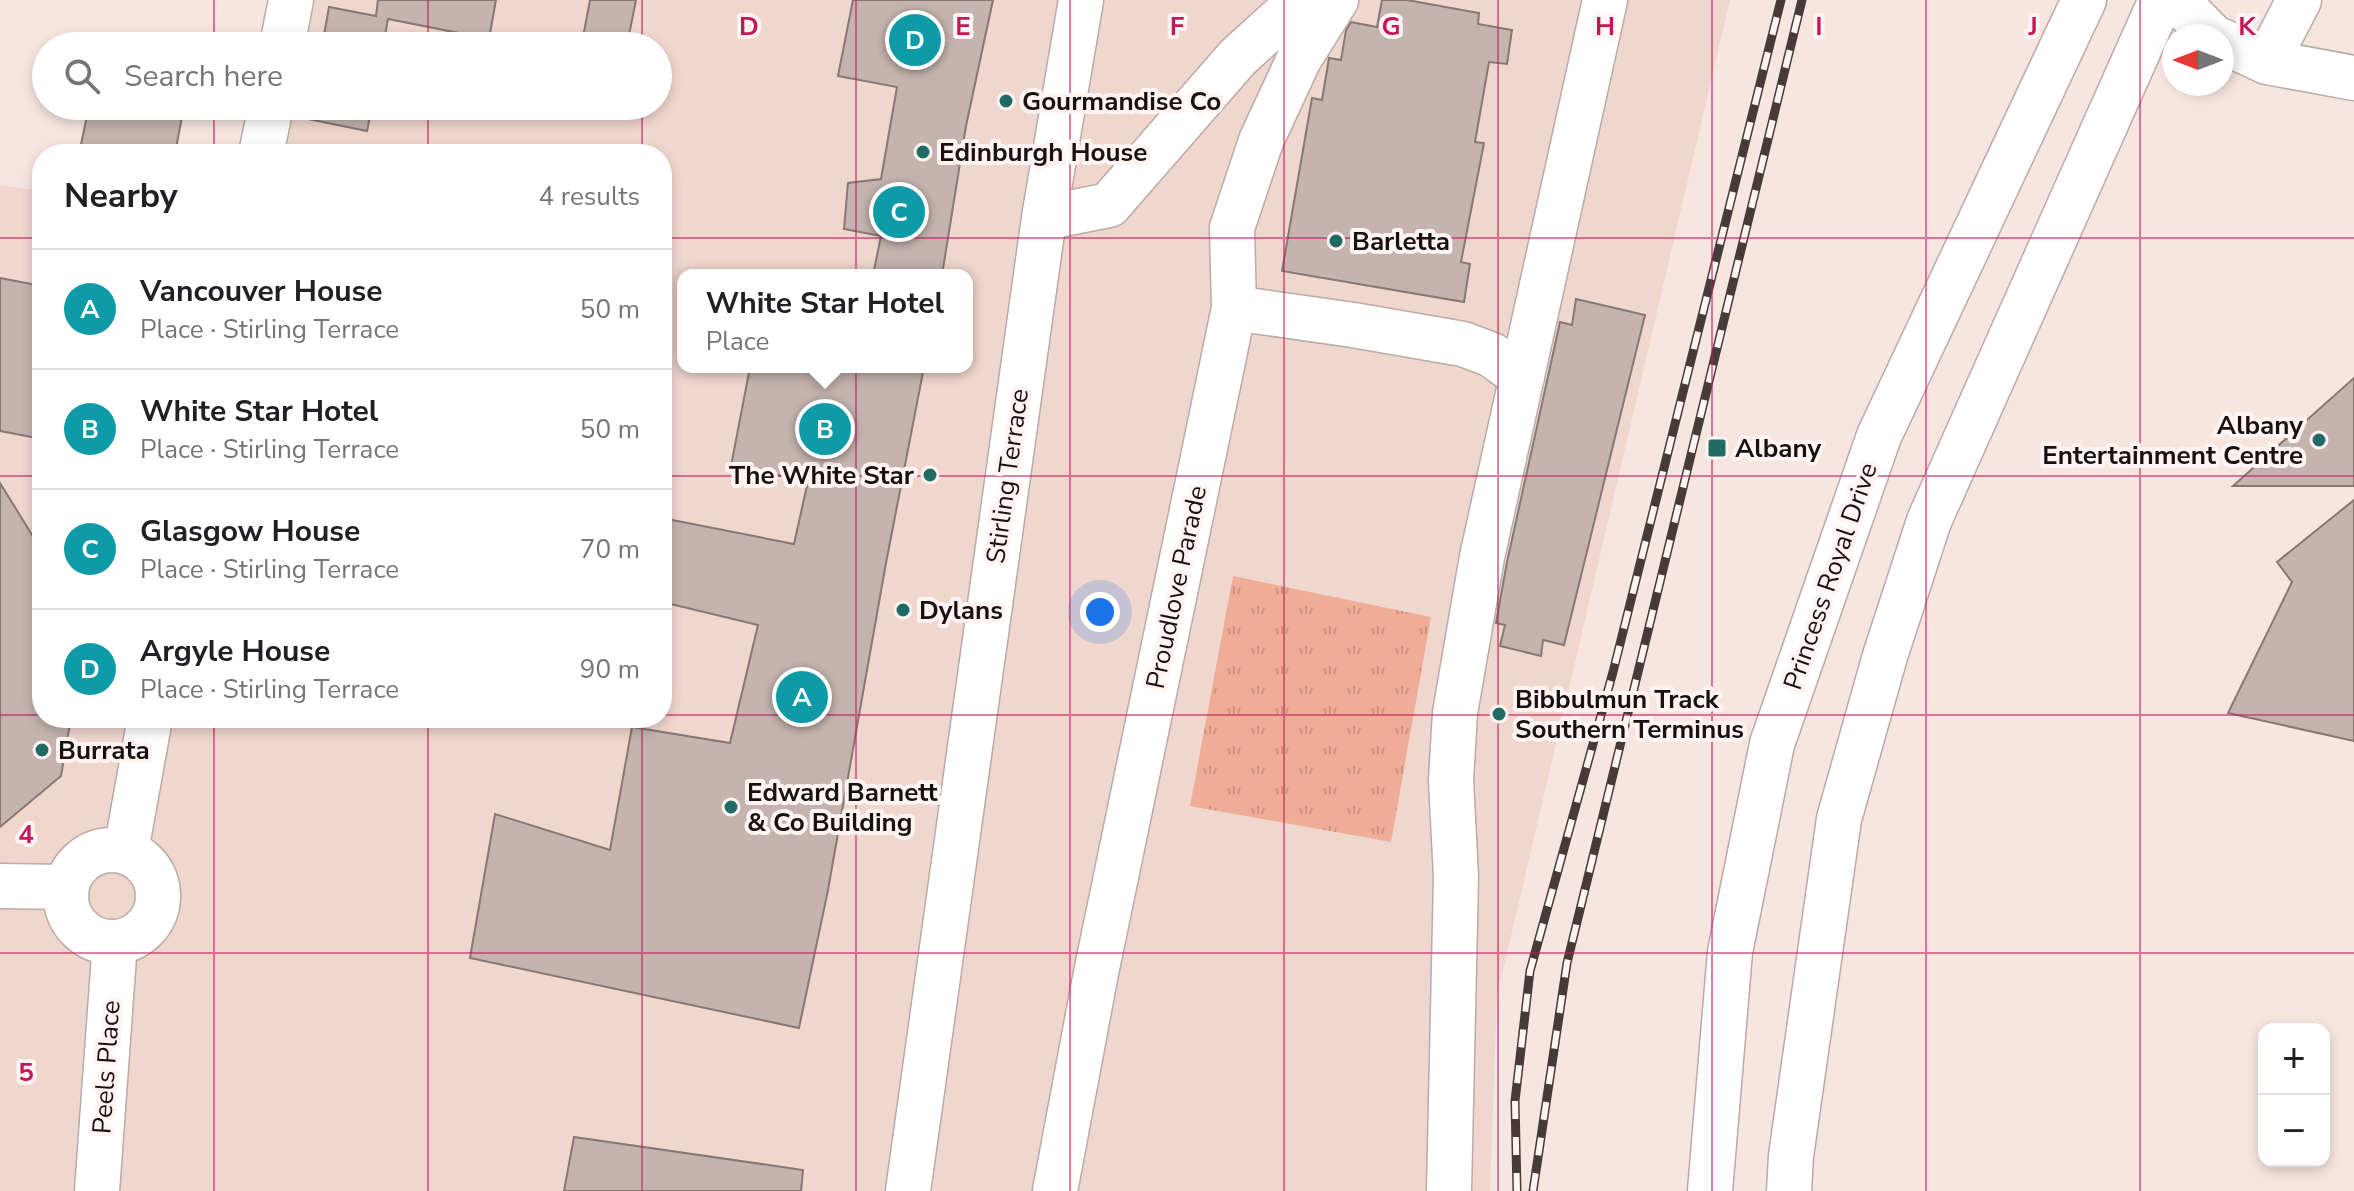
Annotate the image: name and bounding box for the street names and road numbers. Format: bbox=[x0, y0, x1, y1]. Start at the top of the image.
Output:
street label: Stirling Terrace bbox=[978, 386, 1037, 566]
street label: Princess Royal Drive bbox=[1775, 458, 1886, 694]
street label: Proudlove Parade bbox=[1138, 482, 1215, 692]
street label: Peels Place bbox=[84, 999, 129, 1135]

